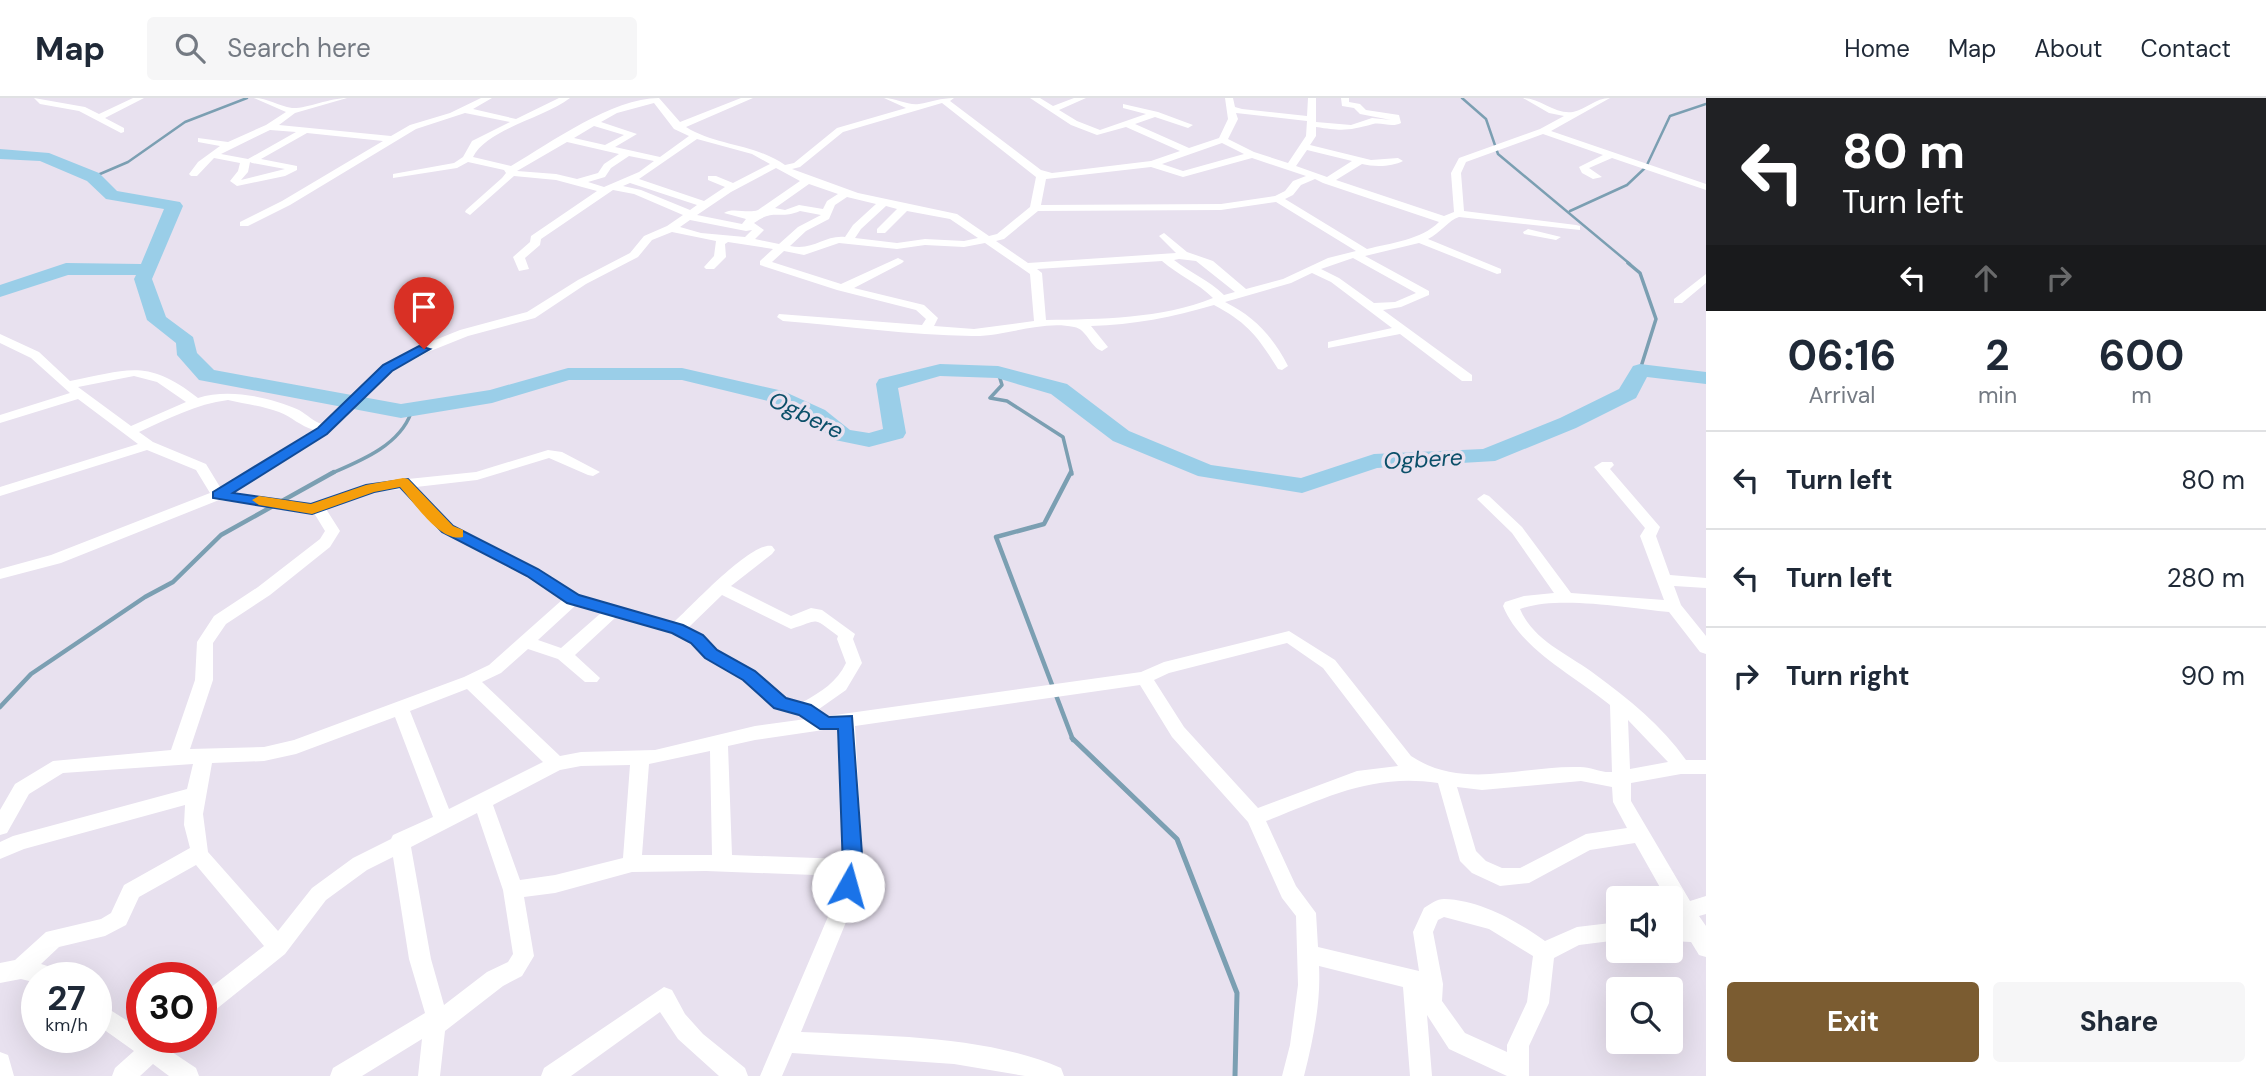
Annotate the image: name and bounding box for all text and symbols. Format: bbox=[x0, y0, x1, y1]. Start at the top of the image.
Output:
search box bbox=[147, 17, 637, 80]
text: Map bbox=[35, 27, 105, 70]
icon: search bbox=[171, 29, 209, 67]
text: Search here bbox=[227, 31, 371, 65]
text: Home bbox=[1844, 33, 1910, 64]
text: Map bbox=[1948, 33, 1996, 64]
text: About bbox=[2034, 33, 2103, 64]
text: Contact bbox=[2141, 33, 2231, 64]
text: 80 m bbox=[1842, 119, 1965, 183]
icon: left bbox=[1727, 126, 1818, 217]
text: Turn left bbox=[1842, 181, 1964, 223]
icon: left bbox=[1894, 259, 1932, 297]
icon: ahead bbox=[1967, 259, 2005, 297]
icon: right bbox=[2040, 259, 2078, 297]
pin bbox=[394, 277, 454, 349]
icon: arrive bbox=[405, 288, 443, 326]
text: 06:16 bbox=[1788, 328, 1896, 383]
text: 2 bbox=[1985, 328, 2010, 383]
text: 600 bbox=[2099, 328, 2184, 383]
text: Arrival bbox=[1808, 380, 1875, 410]
text: min bbox=[1978, 380, 2017, 410]
text: m bbox=[2131, 380, 2152, 410]
water label: Ogbere bbox=[764, 384, 848, 446]
water label: Ogbere bbox=[1383, 442, 1463, 476]
icon: left bbox=[1727, 461, 1765, 499]
text: Turn left bbox=[1786, 463, 1893, 497]
text: 80 m bbox=[2181, 463, 2245, 497]
icon: left bbox=[1727, 559, 1765, 597]
text: Turn left bbox=[1786, 561, 1893, 595]
text: 280 m bbox=[2167, 561, 2245, 595]
icon: right bbox=[1727, 657, 1765, 695]
text: Turn right bbox=[1786, 659, 1910, 693]
text: 90 m bbox=[2181, 659, 2245, 693]
position arrow bbox=[811, 849, 885, 923]
map controls bbox=[1606, 886, 1683, 1054]
button: sound bbox=[1606, 886, 1683, 963]
speed limit sign: 30 bbox=[126, 962, 217, 1053]
text: 27 bbox=[47, 975, 86, 1021]
button: search bbox=[1606, 977, 1683, 1054]
button: Exit bbox=[1727, 982, 1979, 1062]
button: Share bbox=[1993, 982, 2245, 1062]
text: km/h bbox=[45, 1013, 88, 1037]

